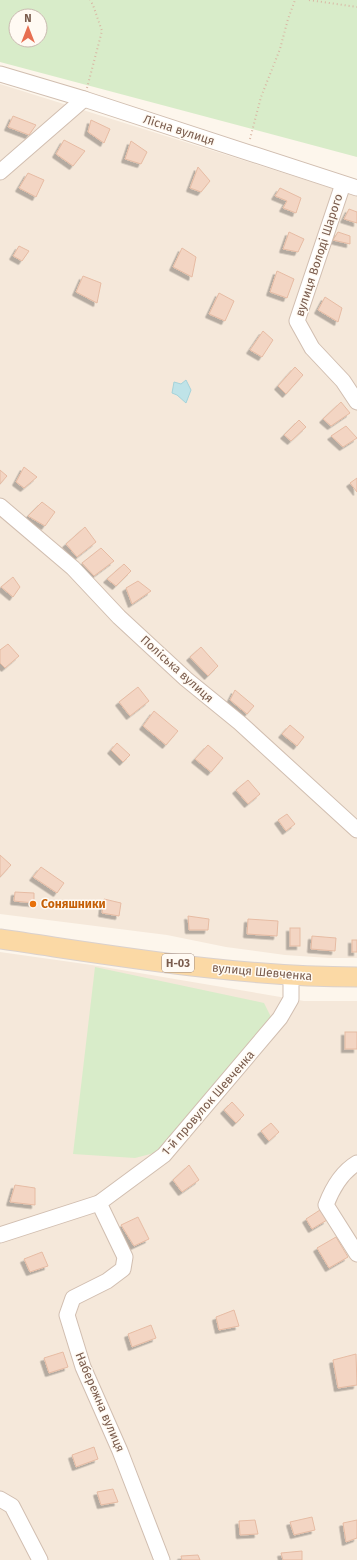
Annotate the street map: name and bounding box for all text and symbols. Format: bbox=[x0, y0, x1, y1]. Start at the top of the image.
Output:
north arrow bbox=[8, 8, 48, 48]
text: N bbox=[24, 12, 32, 25]
street label: Лісна вулиця bbox=[142, 112, 216, 148]
street label: вулиця Володі Шарого bbox=[293, 192, 345, 318]
street label: Поліська вулиця bbox=[138, 633, 216, 705]
place label: Соняшники bbox=[41, 897, 106, 911]
marker: Соняшники bbox=[28, 899, 38, 909]
road number: Н-03 bbox=[162, 954, 194, 972]
street label: вулиця Шевченка bbox=[211, 961, 313, 983]
street label: 1-й провулок Шевченка bbox=[159, 1048, 257, 1158]
street label: Набережна вулиця bbox=[73, 1350, 127, 1454]

